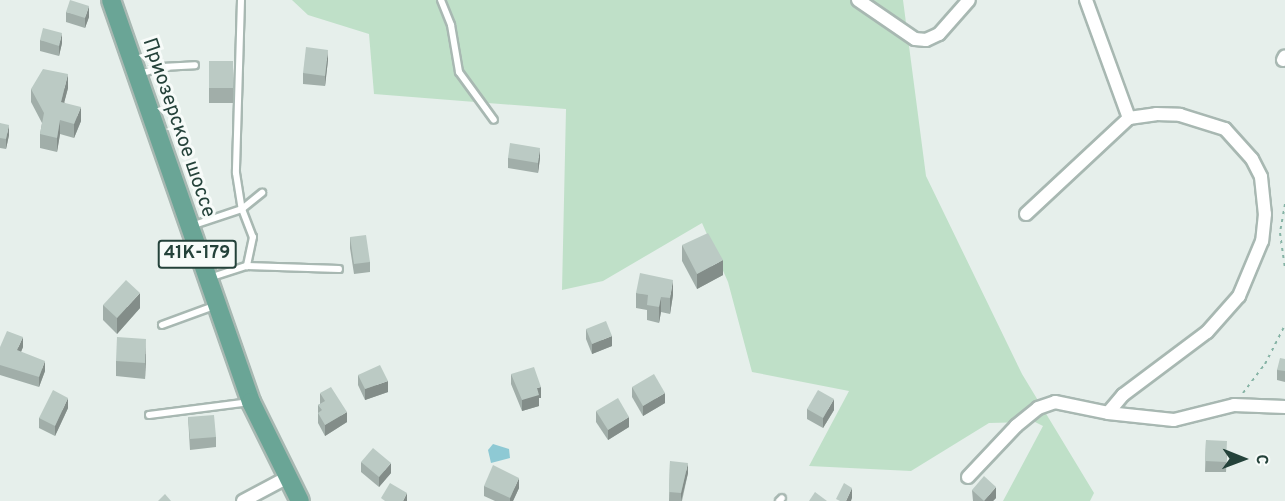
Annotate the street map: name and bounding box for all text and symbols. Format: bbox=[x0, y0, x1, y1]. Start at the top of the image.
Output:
street label: Приозерское шоссе bbox=[136, 35, 220, 221]
road number: 41К-179 bbox=[156, 239, 238, 269]
north arrow bbox=[1213, 429, 1273, 489]
text: С bbox=[1251, 454, 1271, 465]

